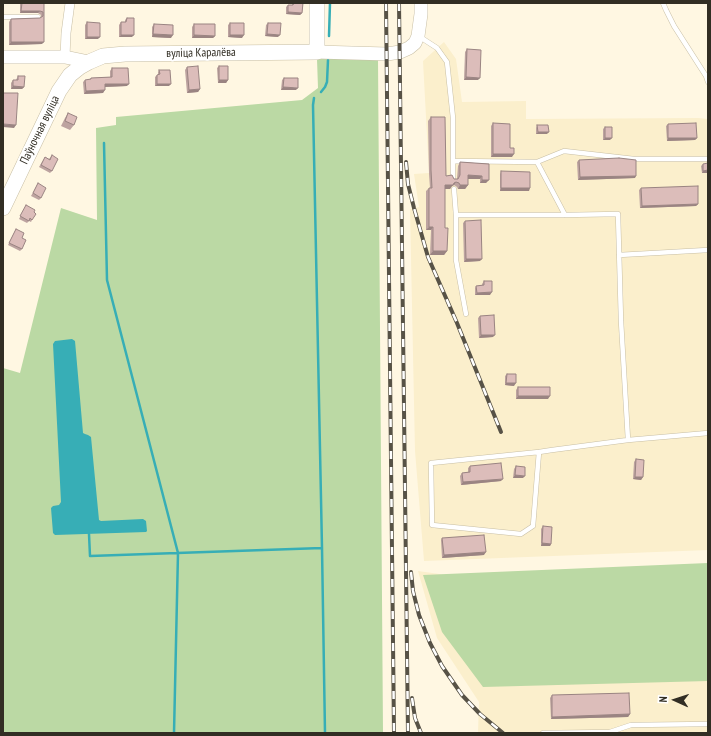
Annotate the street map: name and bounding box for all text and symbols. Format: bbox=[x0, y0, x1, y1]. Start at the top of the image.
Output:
street label: вуліца Каралёва bbox=[166, 45, 236, 61]
street label: Паўночная вуліца bbox=[17, 93, 63, 167]
north arrow bbox=[655, 680, 695, 720]
text: N bbox=[656, 696, 670, 703]

